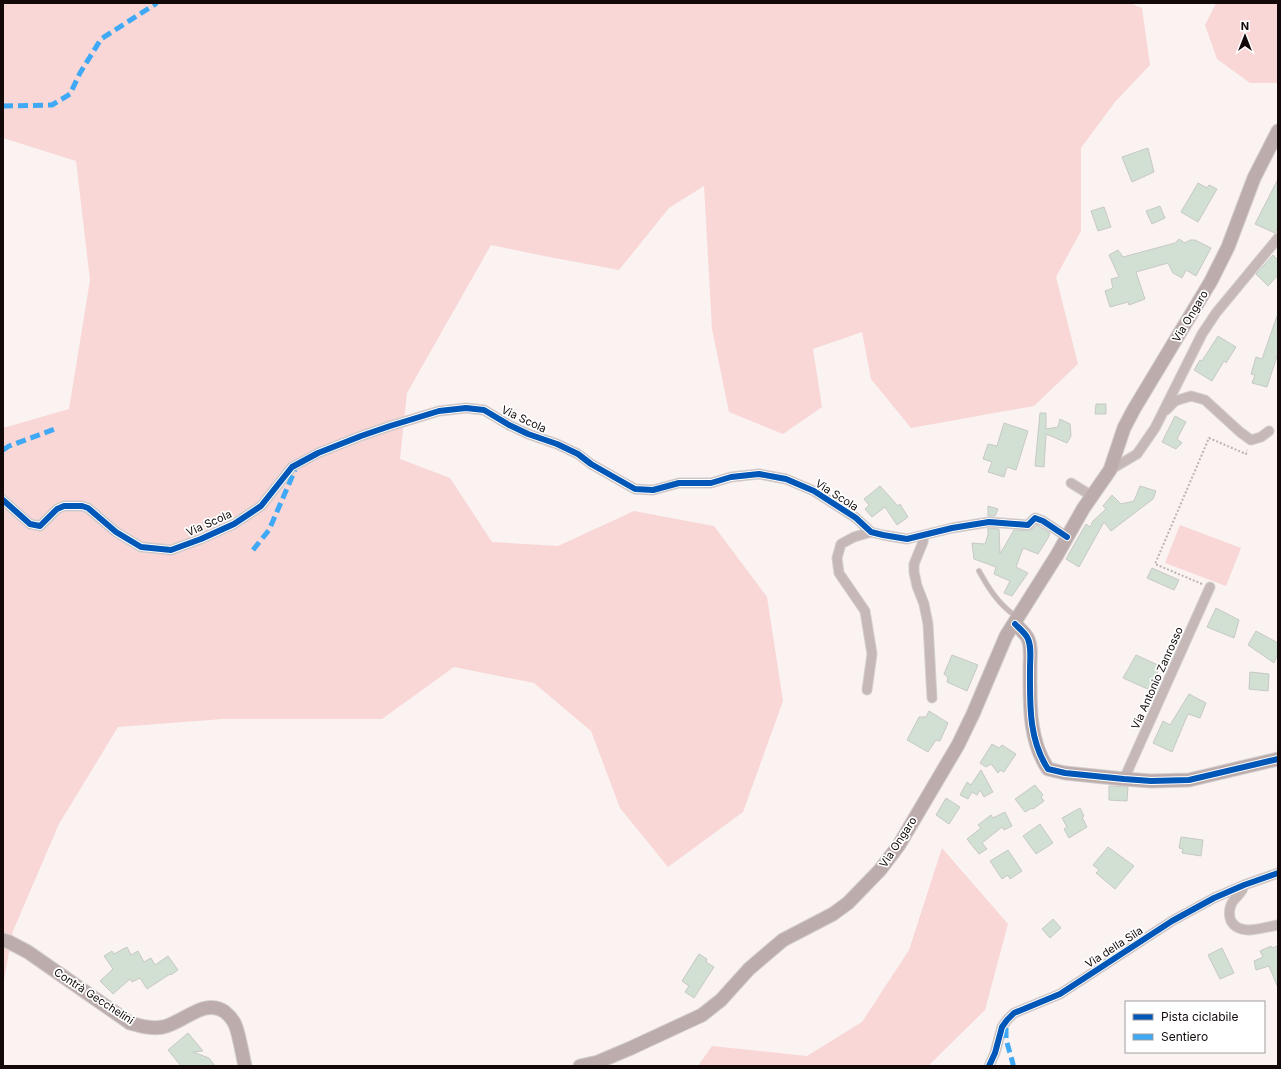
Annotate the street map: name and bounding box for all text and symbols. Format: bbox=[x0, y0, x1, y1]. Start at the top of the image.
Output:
north arrow bbox=[1225, 16, 1265, 56]
text: N bbox=[1241, 19, 1249, 33]
street label: Via Ongaro bbox=[1169, 287, 1211, 344]
street label: Via Scola bbox=[499, 402, 549, 436]
street label: Via Scola bbox=[813, 476, 861, 514]
street label: Via Scola bbox=[184, 507, 234, 539]
street label: Via Antonio Zanrosso bbox=[1128, 624, 1186, 732]
street label: Via Ongaro bbox=[876, 814, 920, 870]
street label: Via della Sila bbox=[1083, 923, 1145, 971]
street label: Contrà Gecchelini bbox=[51, 965, 137, 1027]
legend bbox=[1125, 1001, 1265, 1053]
text: Pista ciclabile bbox=[1161, 1009, 1238, 1024]
text: Sentiero bbox=[1161, 1029, 1208, 1044]

